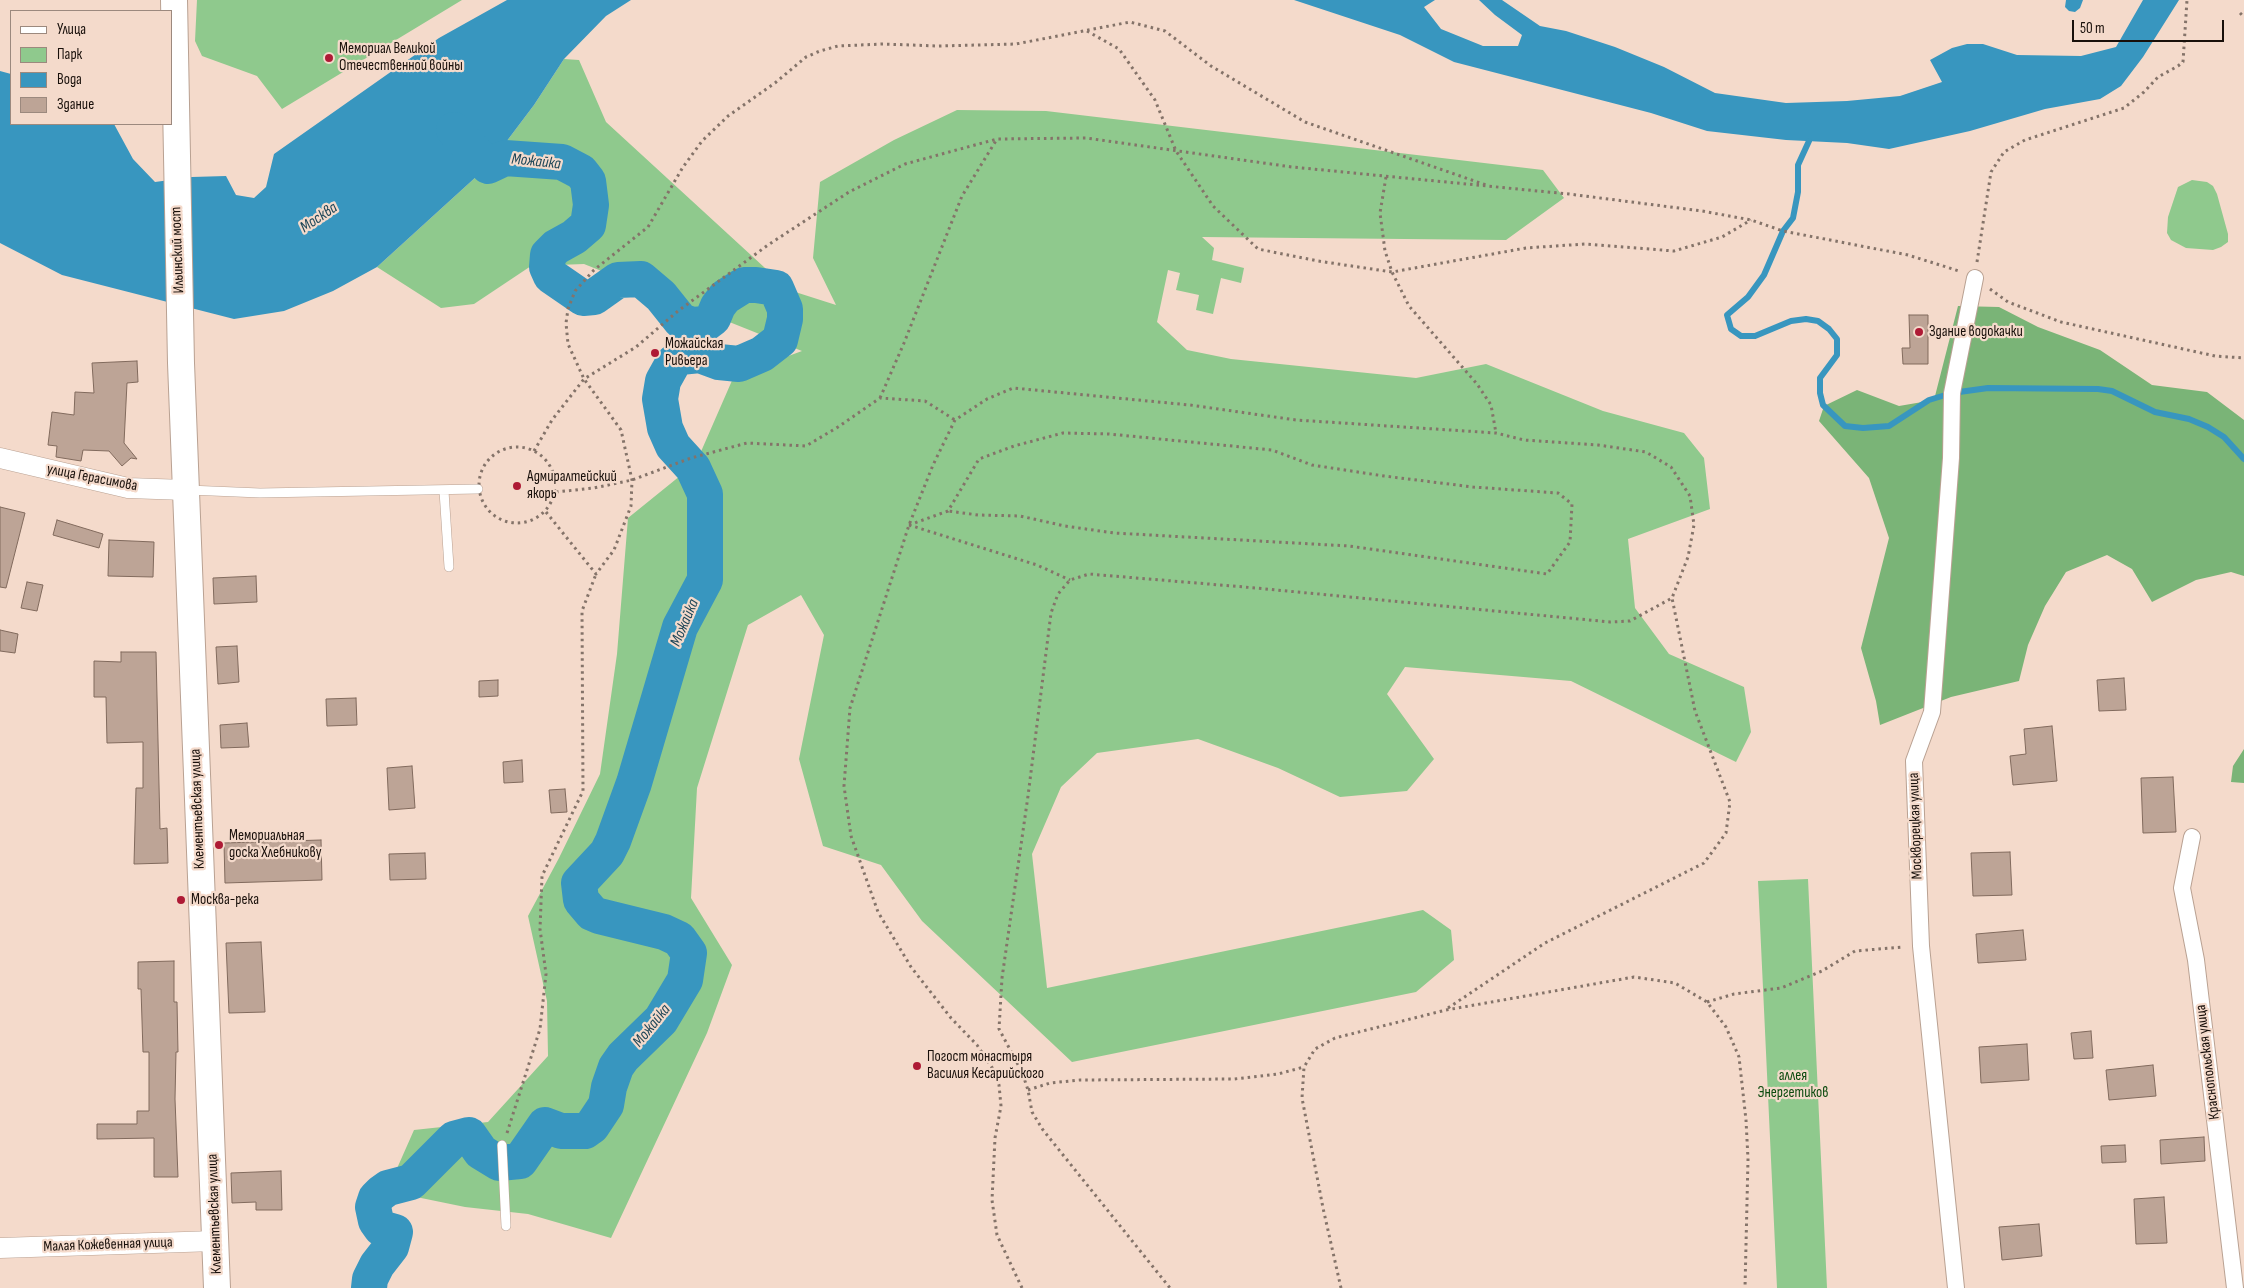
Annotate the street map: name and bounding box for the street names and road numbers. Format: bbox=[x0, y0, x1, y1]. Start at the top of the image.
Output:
street label: Ильинский мост bbox=[167, 206, 189, 294]
street label: улица Герасимова bbox=[45, 460, 139, 496]
street label: Клементьевская улица bbox=[187, 749, 209, 869]
street label: Москворецкая улица bbox=[1905, 772, 1927, 880]
street label: Краснопольская улица bbox=[2192, 1004, 2224, 1120]
street label: Клементьевская улица bbox=[204, 1154, 226, 1274]
street label: Малая Кожевенная улица bbox=[43, 1234, 173, 1256]

